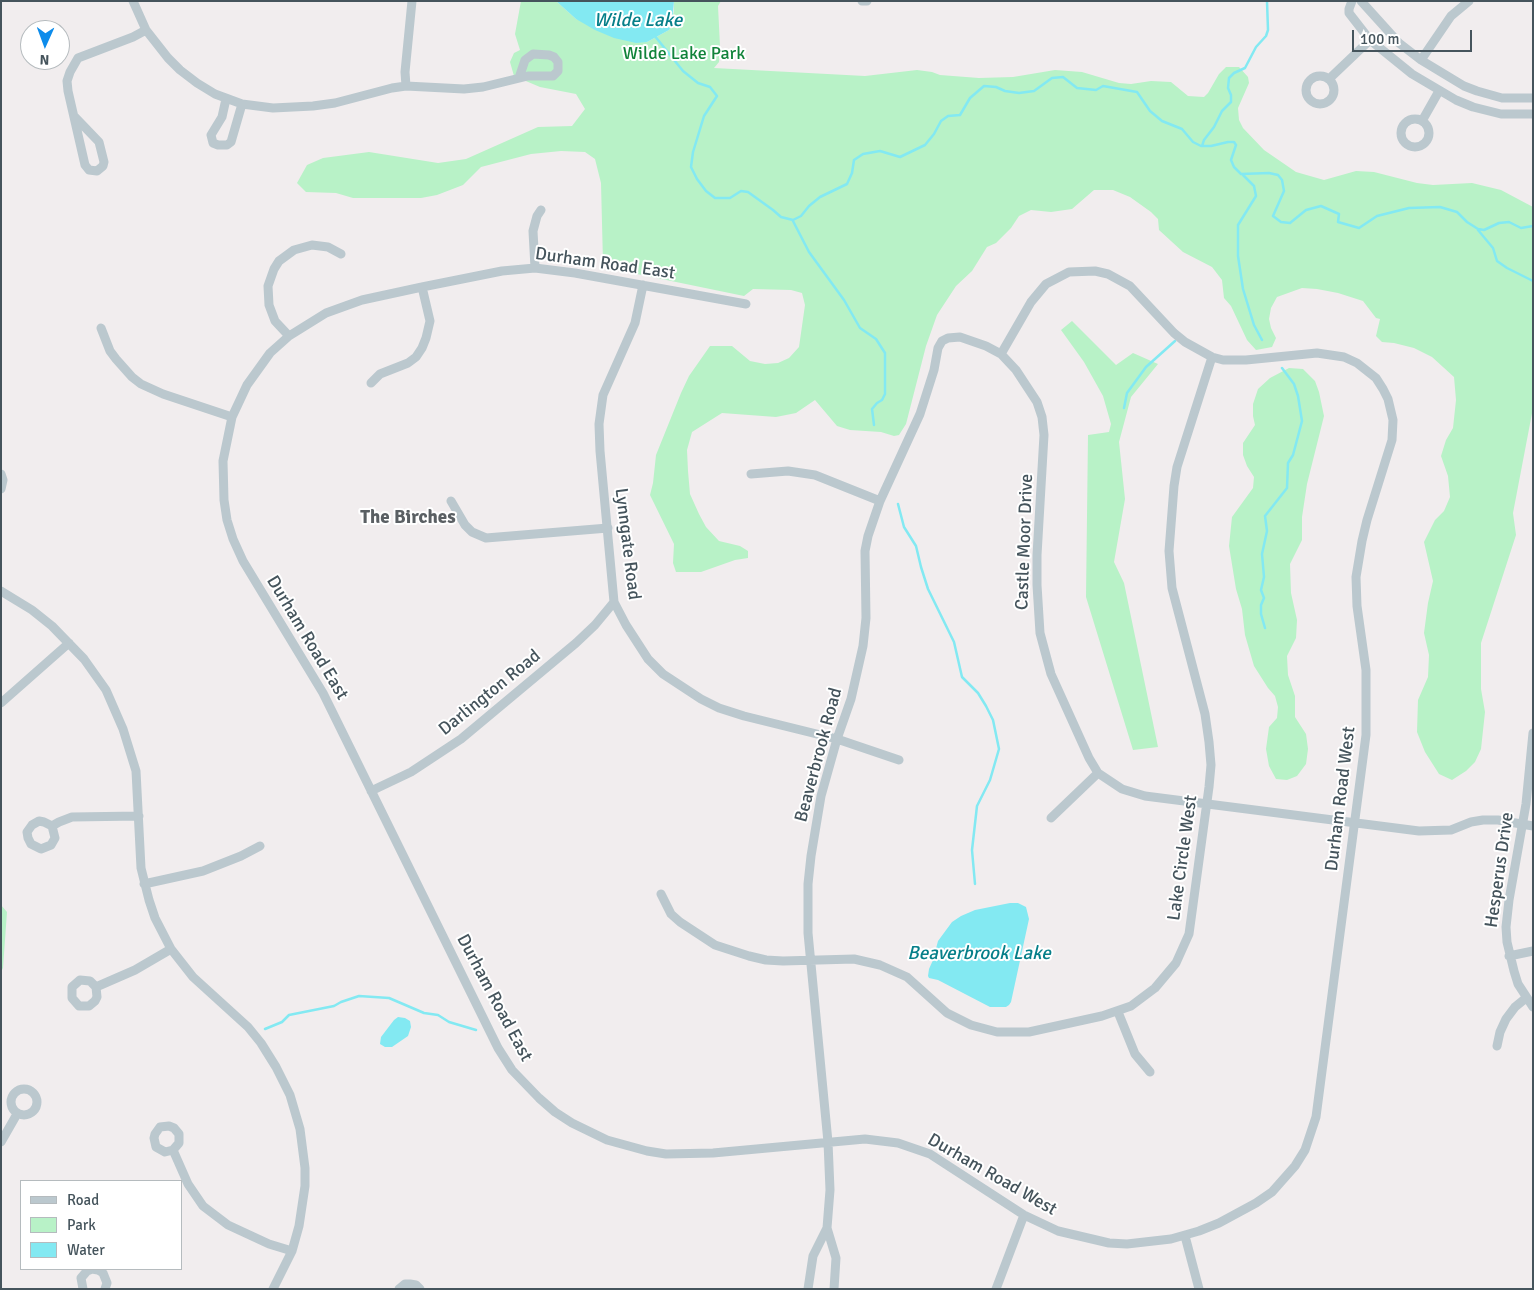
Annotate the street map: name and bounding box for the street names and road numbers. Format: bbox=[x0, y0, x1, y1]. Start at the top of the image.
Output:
street label: Durham Road East bbox=[534, 243, 676, 285]
street label: Castle Moor Drive bbox=[1012, 474, 1038, 610]
street label: Lynngate Road bbox=[609, 487, 645, 601]
street label: Durham Road East bbox=[261, 572, 353, 704]
street label: Darlington Road bbox=[435, 645, 545, 741]
street label: Beaverbrook Road bbox=[791, 685, 847, 825]
street label: Durham Road West bbox=[1321, 725, 1361, 873]
street label: Lake Circle West bbox=[1164, 794, 1202, 922]
street label: Hesperus Drive bbox=[1481, 811, 1519, 929]
street label: Durham Road East bbox=[451, 931, 537, 1065]
street label: Durham Road West bbox=[924, 1129, 1060, 1221]

